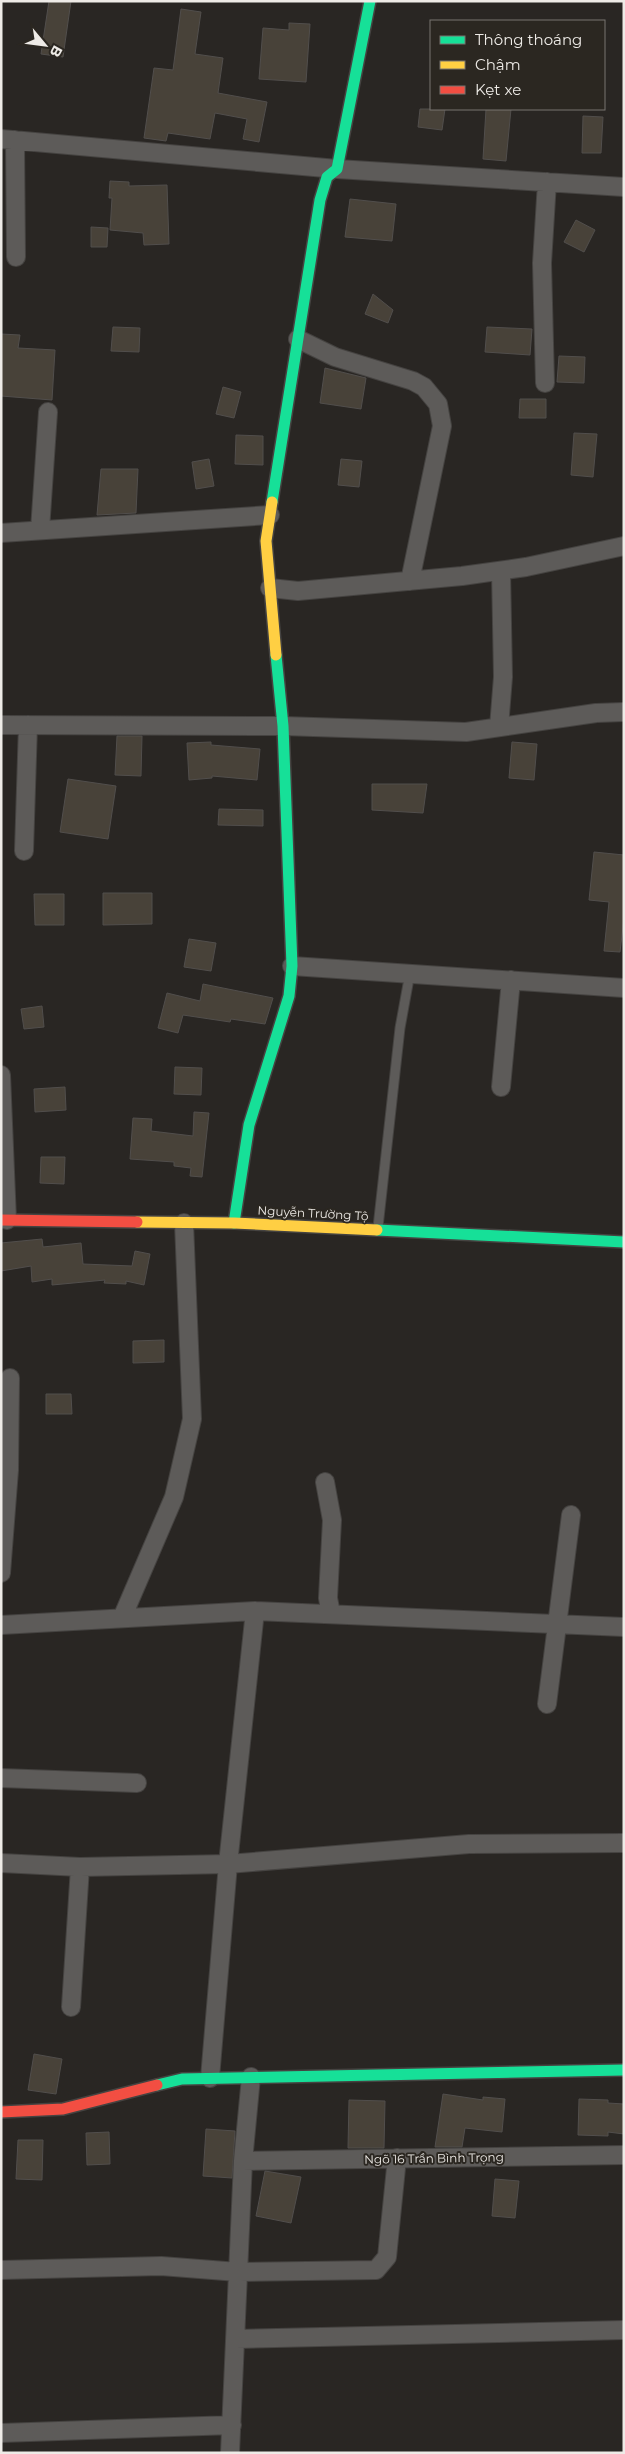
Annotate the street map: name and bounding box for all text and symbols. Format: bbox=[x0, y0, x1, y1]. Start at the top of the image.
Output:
north arrow bbox=[20, 20, 70, 70]
legend bbox=[430, 20, 605, 110]
text: Thông thoáng bbox=[475, 30, 582, 49]
text: B bbox=[46, 42, 67, 61]
text: Chậm bbox=[475, 55, 521, 74]
text: Kẹt xe bbox=[475, 80, 521, 99]
street label: Nguyễn Trường Tộ bbox=[257, 1203, 369, 1223]
street label: Ngõ 16 Trần Bình Trọng bbox=[364, 2149, 504, 2167]

